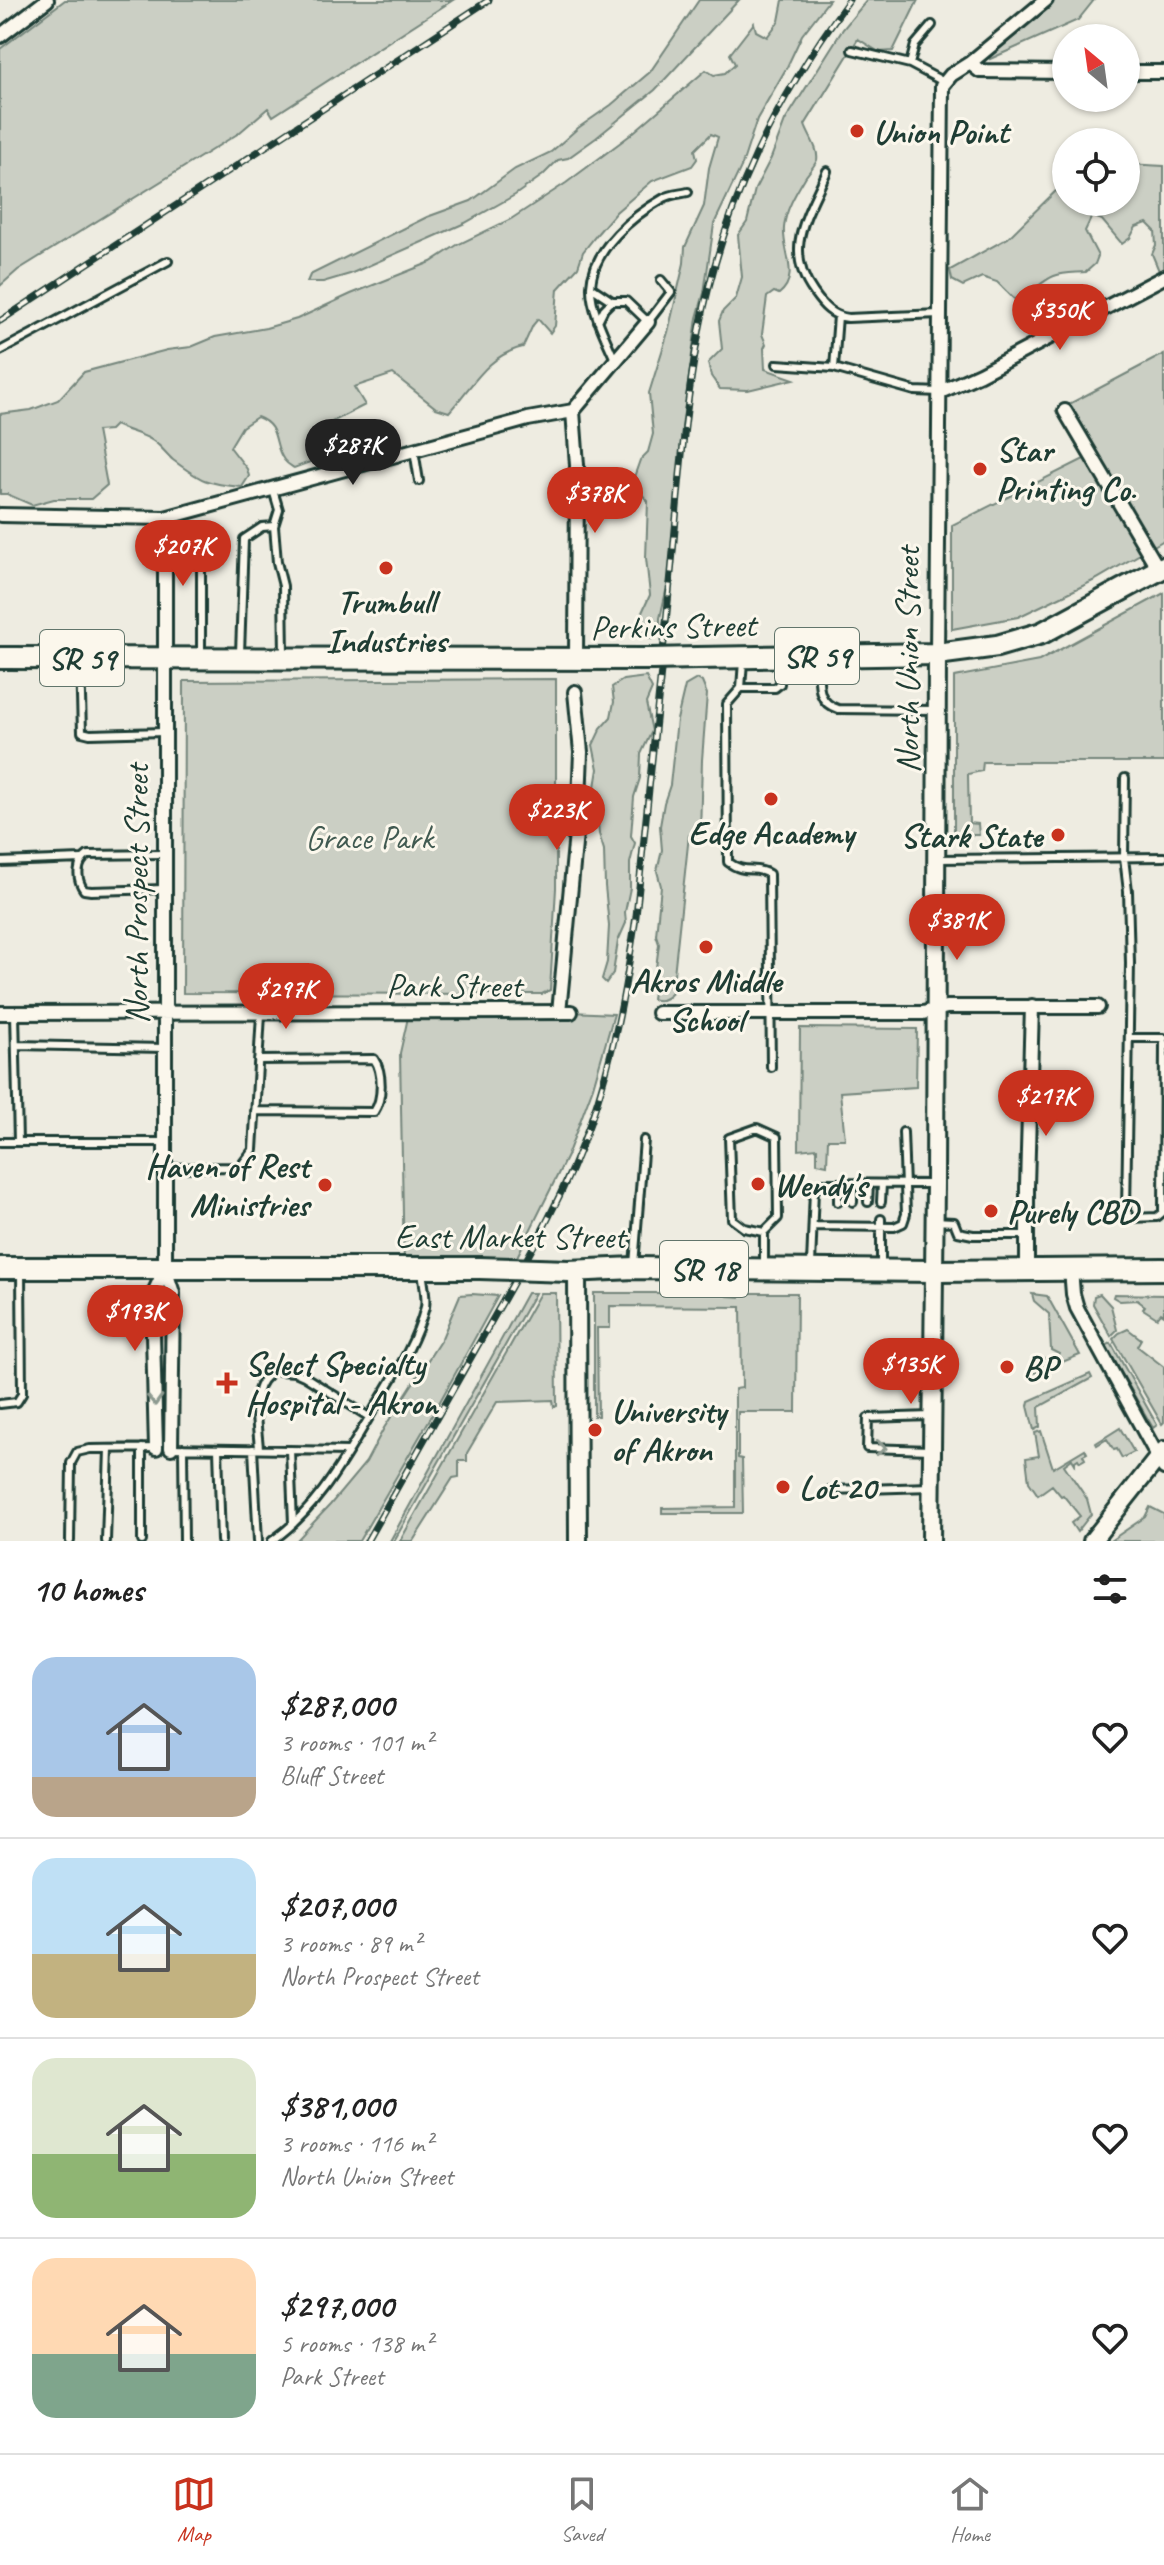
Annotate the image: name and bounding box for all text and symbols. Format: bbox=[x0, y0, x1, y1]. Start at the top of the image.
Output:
north arrow bbox=[1052, 24, 1140, 112]
map controls bbox=[1052, 24, 1140, 216]
place label: Union Point bbox=[873, 110, 1012, 153]
marker: Union Point bbox=[848, 122, 866, 140]
button: locate bbox=[1052, 128, 1140, 216]
pin: $350K bbox=[1004, 284, 1116, 352]
text: $350K bbox=[1030, 293, 1090, 326]
pin: $287K bbox=[297, 419, 409, 487]
text: $287K bbox=[323, 428, 383, 461]
place label: Star Printing Co. bbox=[996, 428, 1137, 510]
marker: Star Printing Co. bbox=[971, 460, 989, 478]
pin: $378K bbox=[539, 467, 651, 535]
text: $378K bbox=[565, 476, 625, 509]
pin: $207K bbox=[127, 520, 239, 588]
text: $207K bbox=[153, 529, 213, 562]
street label: North Union Street bbox=[886, 543, 929, 773]
marker: Trumbull Industries bbox=[377, 559, 395, 577]
place label: Trumbull Industries bbox=[326, 580, 449, 662]
street label: Perkins Street bbox=[590, 603, 760, 649]
road number: SR 59 bbox=[775, 628, 859, 684]
road number: SR 59 bbox=[40, 630, 124, 686]
street label: North Prospect Street bbox=[115, 760, 158, 1024]
pin: $223K bbox=[501, 784, 613, 852]
marker: Edge Academy bbox=[762, 790, 780, 808]
text: $223K bbox=[527, 793, 587, 826]
place label: Edge Academy bbox=[688, 811, 857, 854]
place label: Stark State bbox=[900, 814, 1045, 857]
park label: Grace Park bbox=[305, 816, 435, 859]
marker: Stark State bbox=[1049, 826, 1067, 844]
pin: $381K bbox=[901, 894, 1013, 962]
text: $381K bbox=[927, 903, 987, 936]
marker: Akros Middle School bbox=[697, 938, 715, 956]
place label: Akros Middle School bbox=[631, 959, 784, 1041]
pin: $297K bbox=[230, 963, 342, 1031]
street label: Park Street bbox=[386, 964, 526, 1007]
text: $297K bbox=[256, 972, 316, 1005]
pin: $217K bbox=[990, 1070, 1102, 1138]
text: $217K bbox=[1016, 1079, 1076, 1112]
place label: Haven of Rest Ministries bbox=[145, 1144, 313, 1226]
place label: Wendy's bbox=[774, 1163, 870, 1206]
marker: Wendy's bbox=[749, 1175, 767, 1193]
marker: Haven of Rest Ministries bbox=[316, 1176, 334, 1194]
place label: Purely CBD bbox=[1007, 1190, 1142, 1233]
marker: Purely CBD bbox=[982, 1202, 1000, 1220]
street label: East Market Street bbox=[395, 1215, 629, 1258]
road number: SR 18 bbox=[660, 1241, 748, 1297]
pin: $193K bbox=[79, 1285, 191, 1353]
text: $193K bbox=[105, 1294, 165, 1327]
pin: $135K bbox=[855, 1338, 967, 1406]
place label: Select Specialty Hospital - Akron bbox=[245, 1342, 440, 1424]
place label: BP bbox=[1023, 1346, 1061, 1389]
text: $135K bbox=[881, 1347, 941, 1380]
marker: BP bbox=[998, 1358, 1016, 1376]
marker: Select Specialty Hospital - Akron bbox=[216, 1372, 238, 1394]
place label: University of Akron bbox=[611, 1389, 729, 1471]
one-way arrow bbox=[146, 1394, 163, 1407]
marker: University of Akron bbox=[586, 1421, 604, 1439]
one-way arrow bbox=[874, 1439, 887, 1456]
place label: Lot 20 bbox=[799, 1466, 880, 1509]
marker: Lot 20 bbox=[774, 1478, 792, 1496]
icon: filters bbox=[1088, 1567, 1132, 1611]
text: 10 homes bbox=[32, 1568, 143, 1611]
text: $287,000 bbox=[280, 1683, 394, 1726]
icon: home bbox=[96, 1689, 192, 1785]
icon: heart bbox=[1088, 1715, 1132, 1759]
text: 3 rooms · 101 m² bbox=[280, 1726, 432, 1759]
text: Bluff Street bbox=[280, 1759, 383, 1792]
text: $207,000 bbox=[280, 1884, 394, 1927]
icon: home bbox=[96, 1890, 192, 1986]
icon: heart bbox=[1088, 1916, 1132, 1960]
text: 3 rooms · 89 m² bbox=[280, 1927, 421, 1960]
text: North Prospect Street bbox=[280, 1960, 478, 1993]
text: $381,000 bbox=[280, 2084, 394, 2127]
icon: home bbox=[96, 2090, 192, 2186]
icon: heart bbox=[1088, 2116, 1132, 2160]
text: 3 rooms · 116 m² bbox=[280, 2127, 432, 2160]
text: North Union Street bbox=[280, 2160, 453, 2193]
text: $297,000 bbox=[280, 2284, 393, 2327]
icon: home bbox=[96, 2290, 192, 2386]
icon: heart bbox=[1088, 2316, 1132, 2360]
text: 5 rooms · 138 m² bbox=[280, 2327, 432, 2360]
text: Park Street bbox=[280, 2360, 384, 2393]
tab: Map bbox=[172, 2472, 216, 2548]
tab: Saved bbox=[560, 2472, 604, 2548]
tab: Home bbox=[948, 2472, 992, 2548]

